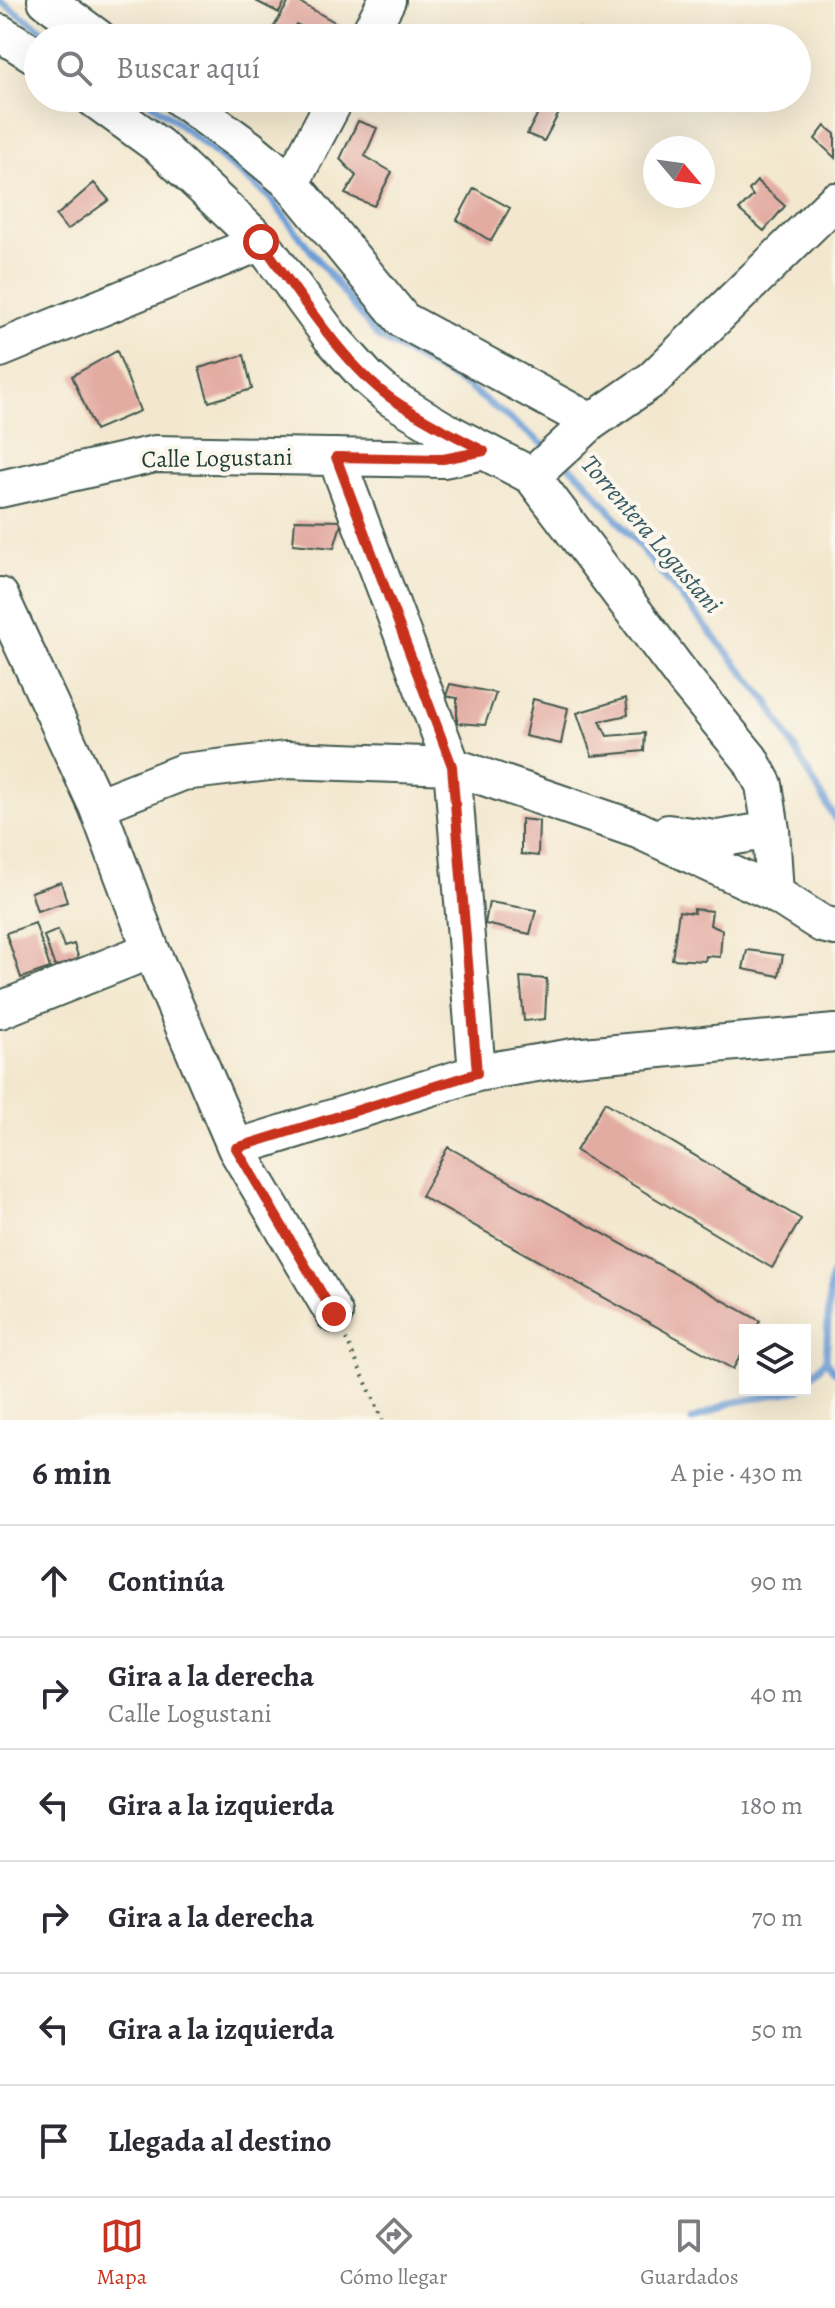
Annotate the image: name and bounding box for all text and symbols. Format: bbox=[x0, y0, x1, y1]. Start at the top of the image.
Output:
search box bbox=[24, 24, 811, 112]
icon: search bbox=[52, 46, 96, 90]
text: Buscar aquí bbox=[116, 48, 260, 88]
north arrow bbox=[643, 136, 715, 208]
route start bbox=[243, 224, 279, 260]
street label: Calle Logustani bbox=[141, 441, 293, 475]
water label: Torrentera Logustani bbox=[573, 448, 730, 621]
route end bbox=[316, 1296, 352, 1332]
map controls bbox=[739, 1324, 811, 1396]
button: layers bbox=[739, 1324, 811, 1396]
text: 6 min bbox=[32, 1449, 111, 1496]
text: A pie · 430 m bbox=[671, 1455, 803, 1490]
icon: ahead bbox=[32, 1559, 76, 1603]
text: Continúa bbox=[108, 1561, 225, 1601]
text: 90 m bbox=[751, 1564, 803, 1599]
text: Gira a la derecha bbox=[108, 1656, 314, 1696]
icon: right bbox=[32, 1671, 76, 1715]
text: 40 m bbox=[751, 1676, 803, 1711]
text: Calle Logustani bbox=[108, 1696, 272, 1731]
icon: left bbox=[32, 1783, 76, 1827]
text: Gira a la izquierda bbox=[108, 1785, 334, 1825]
text: 180 m bbox=[741, 1788, 803, 1823]
icon: right bbox=[32, 1895, 76, 1939]
text: Gira a la derecha bbox=[108, 1897, 314, 1937]
text: 70 m bbox=[751, 1900, 803, 1935]
icon: left bbox=[32, 2007, 76, 2051]
text: Gira a la izquierda bbox=[108, 2009, 334, 2049]
text: 50 m bbox=[751, 2012, 803, 2047]
icon: arrive bbox=[32, 2119, 76, 2163]
text: Llegada al destino bbox=[108, 2121, 331, 2161]
tab: Mapa bbox=[96, 2214, 147, 2292]
tab: Cómo llegar bbox=[340, 2214, 447, 2292]
tab: Guardados bbox=[640, 2214, 739, 2292]

